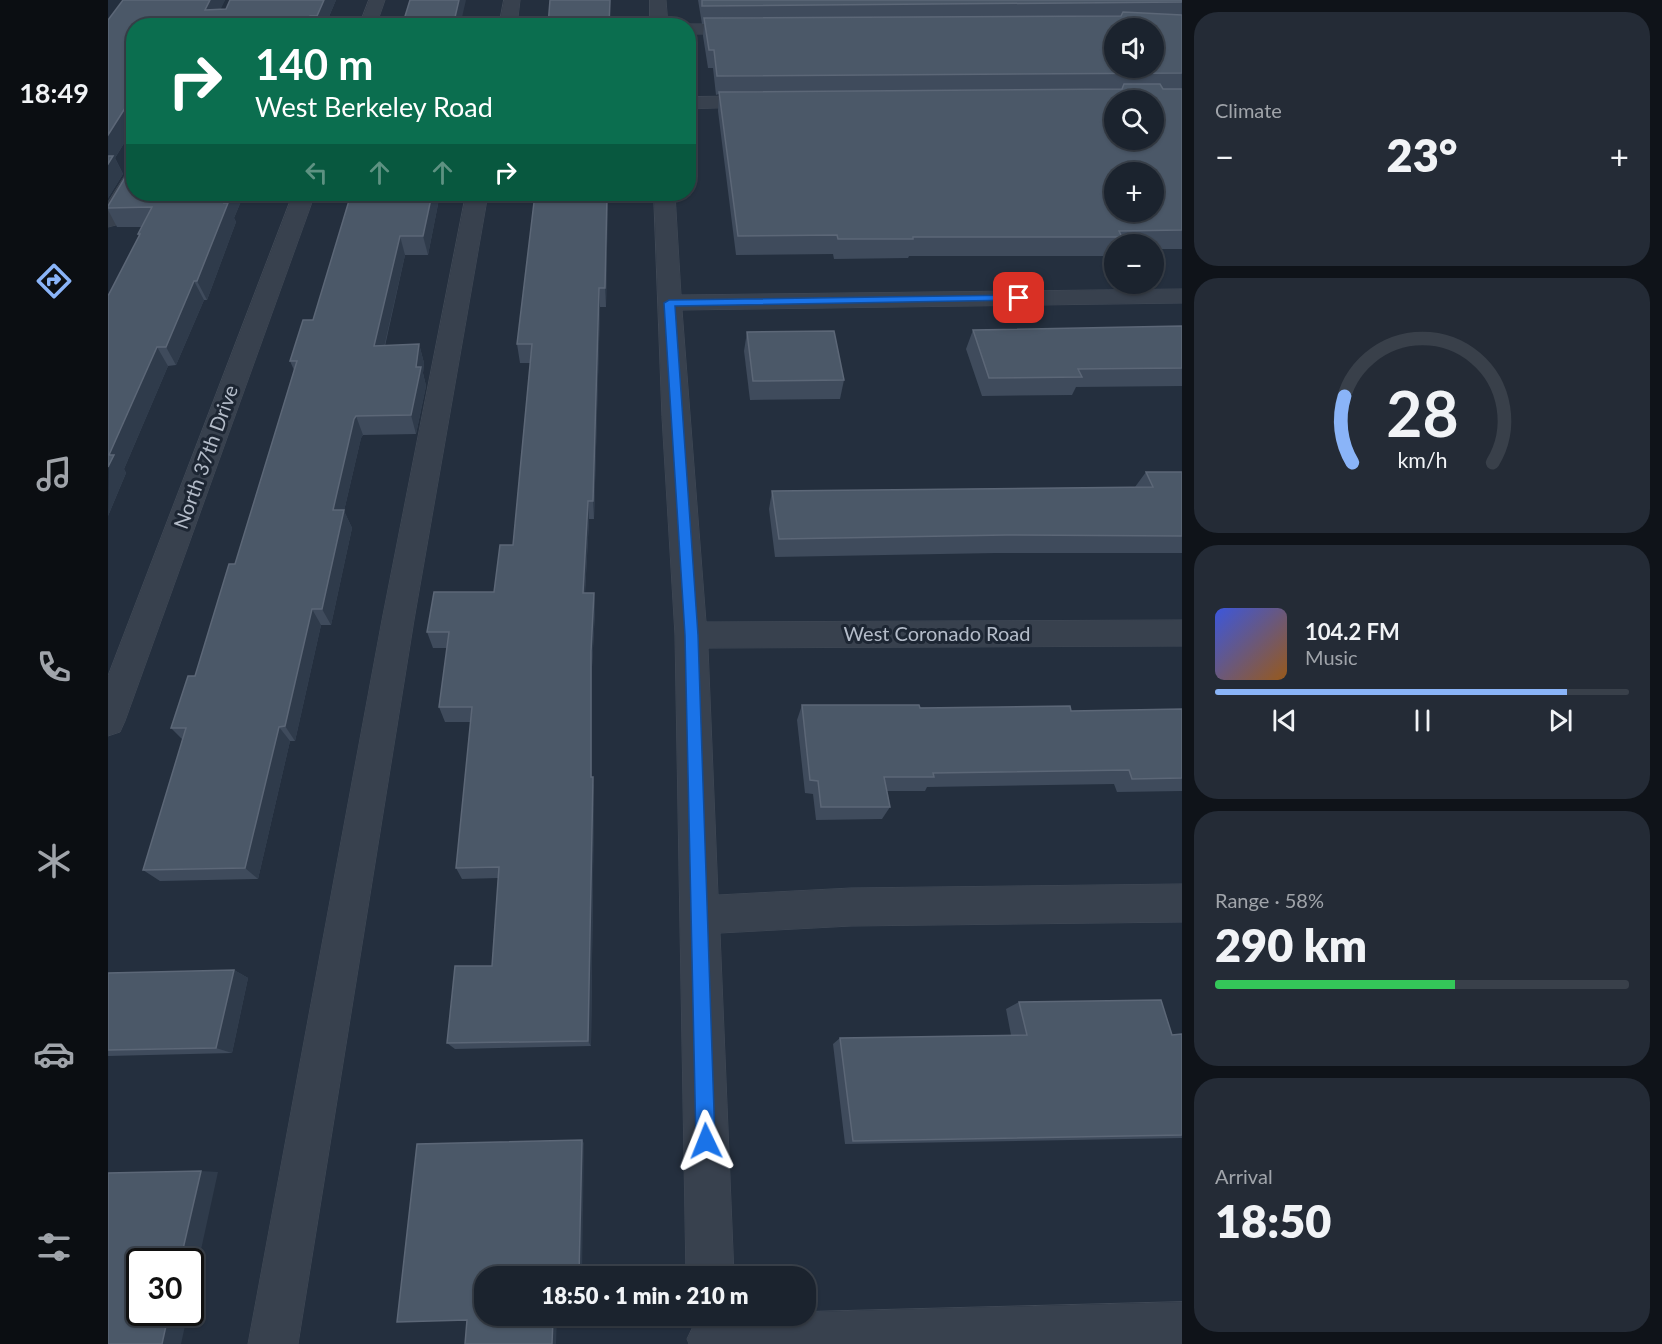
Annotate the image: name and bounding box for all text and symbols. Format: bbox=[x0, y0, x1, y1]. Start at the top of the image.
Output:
map controls bbox=[1104, 18, 1164, 294]
button: sound bbox=[1104, 18, 1164, 78]
text: 140 m bbox=[255, 39, 373, 89]
icon: right bbox=[156, 42, 234, 120]
text: 18:49 bbox=[19, 76, 89, 109]
text: West Berkeley Road bbox=[255, 90, 493, 123]
button: search bbox=[1104, 90, 1164, 150]
text: Climate bbox=[1215, 98, 1282, 122]
text: 23° bbox=[1387, 128, 1457, 182]
text: − bbox=[1215, 136, 1234, 176]
text: + bbox=[1610, 136, 1629, 176]
icon: left bbox=[300, 156, 333, 189]
icon: ahead bbox=[363, 156, 396, 189]
icon: ahead bbox=[426, 156, 459, 189]
icon: right bbox=[489, 156, 522, 189]
button: + bbox=[1104, 162, 1164, 222]
button: − bbox=[1104, 234, 1164, 294]
icon: directions bbox=[33, 260, 75, 302]
pin bbox=[993, 272, 1044, 323]
icon: arrive bbox=[1002, 281, 1035, 314]
text: 28 bbox=[1386, 375, 1458, 450]
street label: North 37th Drive bbox=[168, 381, 242, 532]
text: km/h bbox=[1397, 447, 1447, 473]
icon: music bbox=[33, 453, 75, 495]
text: 104.2 FM bbox=[1305, 618, 1400, 645]
street label: West Coronado Road bbox=[844, 621, 1030, 645]
text: Music bbox=[1305, 645, 1358, 669]
icon: phone bbox=[33, 646, 75, 688]
icon: previous bbox=[1268, 704, 1301, 737]
icon: pause bbox=[1406, 704, 1439, 737]
icon: next bbox=[1544, 704, 1577, 737]
icon: climate bbox=[33, 840, 75, 882]
text: Range · 58% bbox=[1215, 888, 1324, 912]
text: 290 km bbox=[1215, 918, 1367, 972]
icon: car bbox=[33, 1033, 75, 1075]
position arrow bbox=[674, 1109, 738, 1173]
text: Arrival bbox=[1215, 1164, 1273, 1188]
text: 18:50 bbox=[1215, 1194, 1331, 1248]
icon: filters bbox=[33, 1226, 75, 1268]
speed limit sign: 30 bbox=[126, 1248, 204, 1326]
text: 18:50 · 1 min · 210 m bbox=[542, 1282, 748, 1309]

